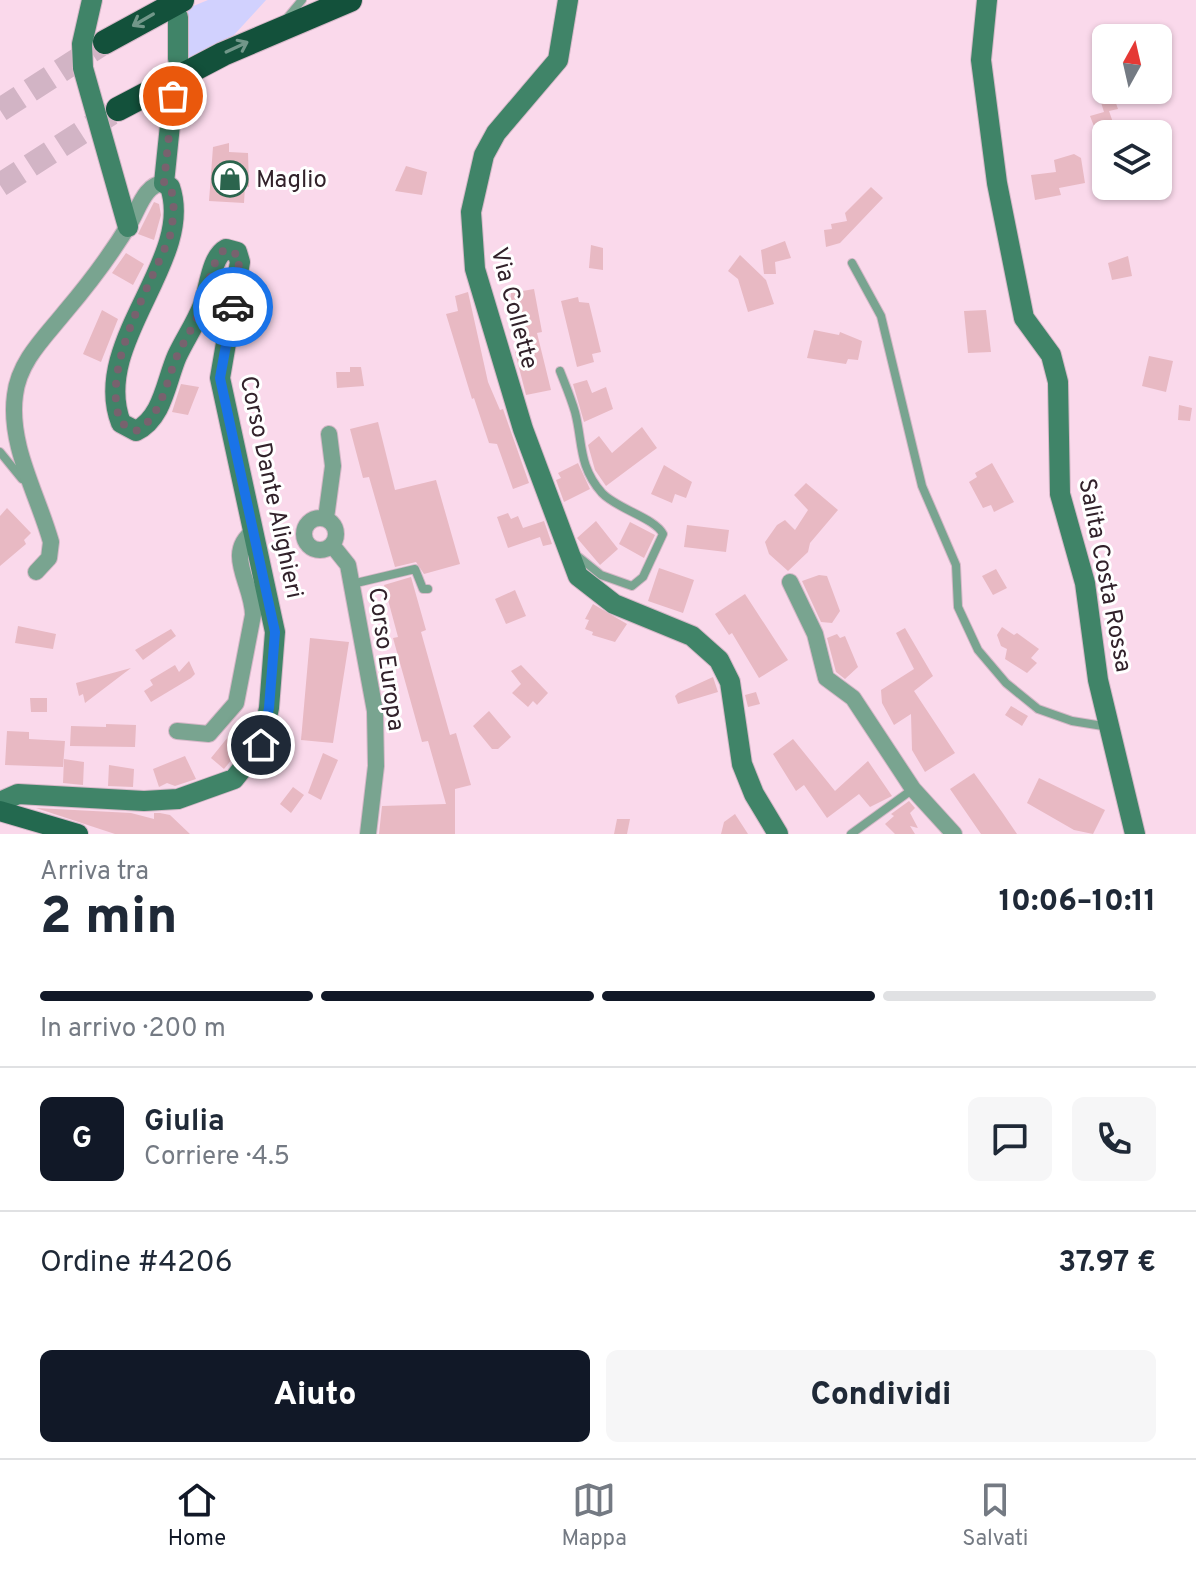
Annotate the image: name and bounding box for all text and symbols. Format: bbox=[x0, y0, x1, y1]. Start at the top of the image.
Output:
one-way arrow bbox=[132, 12, 155, 28]
north arrow bbox=[1092, 24, 1172, 104]
map controls bbox=[1092, 24, 1172, 200]
one-way arrow bbox=[225, 39, 249, 54]
pin bbox=[139, 62, 207, 130]
icon: bag bbox=[151, 74, 195, 118]
button: layers bbox=[1092, 120, 1172, 200]
shop icon: Maglio bbox=[211, 160, 249, 198]
place label: Maglio bbox=[256, 166, 327, 196]
street label: Via Collette bbox=[482, 244, 544, 373]
courier bbox=[193, 267, 273, 347]
icon: car bbox=[211, 285, 255, 329]
street label: Corso Dante Alighieri bbox=[232, 373, 308, 601]
street label: Salita Costa Rossa bbox=[1071, 476, 1138, 675]
street label: Corso Europa bbox=[360, 586, 410, 733]
pin bbox=[227, 711, 295, 779]
icon: home bbox=[239, 723, 283, 767]
text: Arriva tra bbox=[40, 856, 149, 889]
text: 10:06–10:11 bbox=[999, 884, 1156, 921]
text: 2 min bbox=[40, 886, 178, 952]
text: In arrivo · 200 m bbox=[40, 1013, 226, 1046]
button: chat bbox=[968, 1097, 1052, 1181]
button: phone bbox=[1072, 1097, 1156, 1181]
text: Giulia bbox=[144, 1104, 225, 1141]
text: G bbox=[72, 1121, 92, 1158]
text: Corriere · 4.5 bbox=[144, 1141, 290, 1174]
text: Ordine #4206 bbox=[40, 1245, 233, 1282]
text: 37.97 € bbox=[1058, 1245, 1156, 1282]
button: Aiuto bbox=[40, 1350, 590, 1442]
button: Condividi bbox=[606, 1350, 1156, 1442]
tab: Home bbox=[168, 1478, 226, 1553]
tab: Mappa bbox=[561, 1478, 627, 1553]
tab: Salvati bbox=[962, 1478, 1028, 1553]

